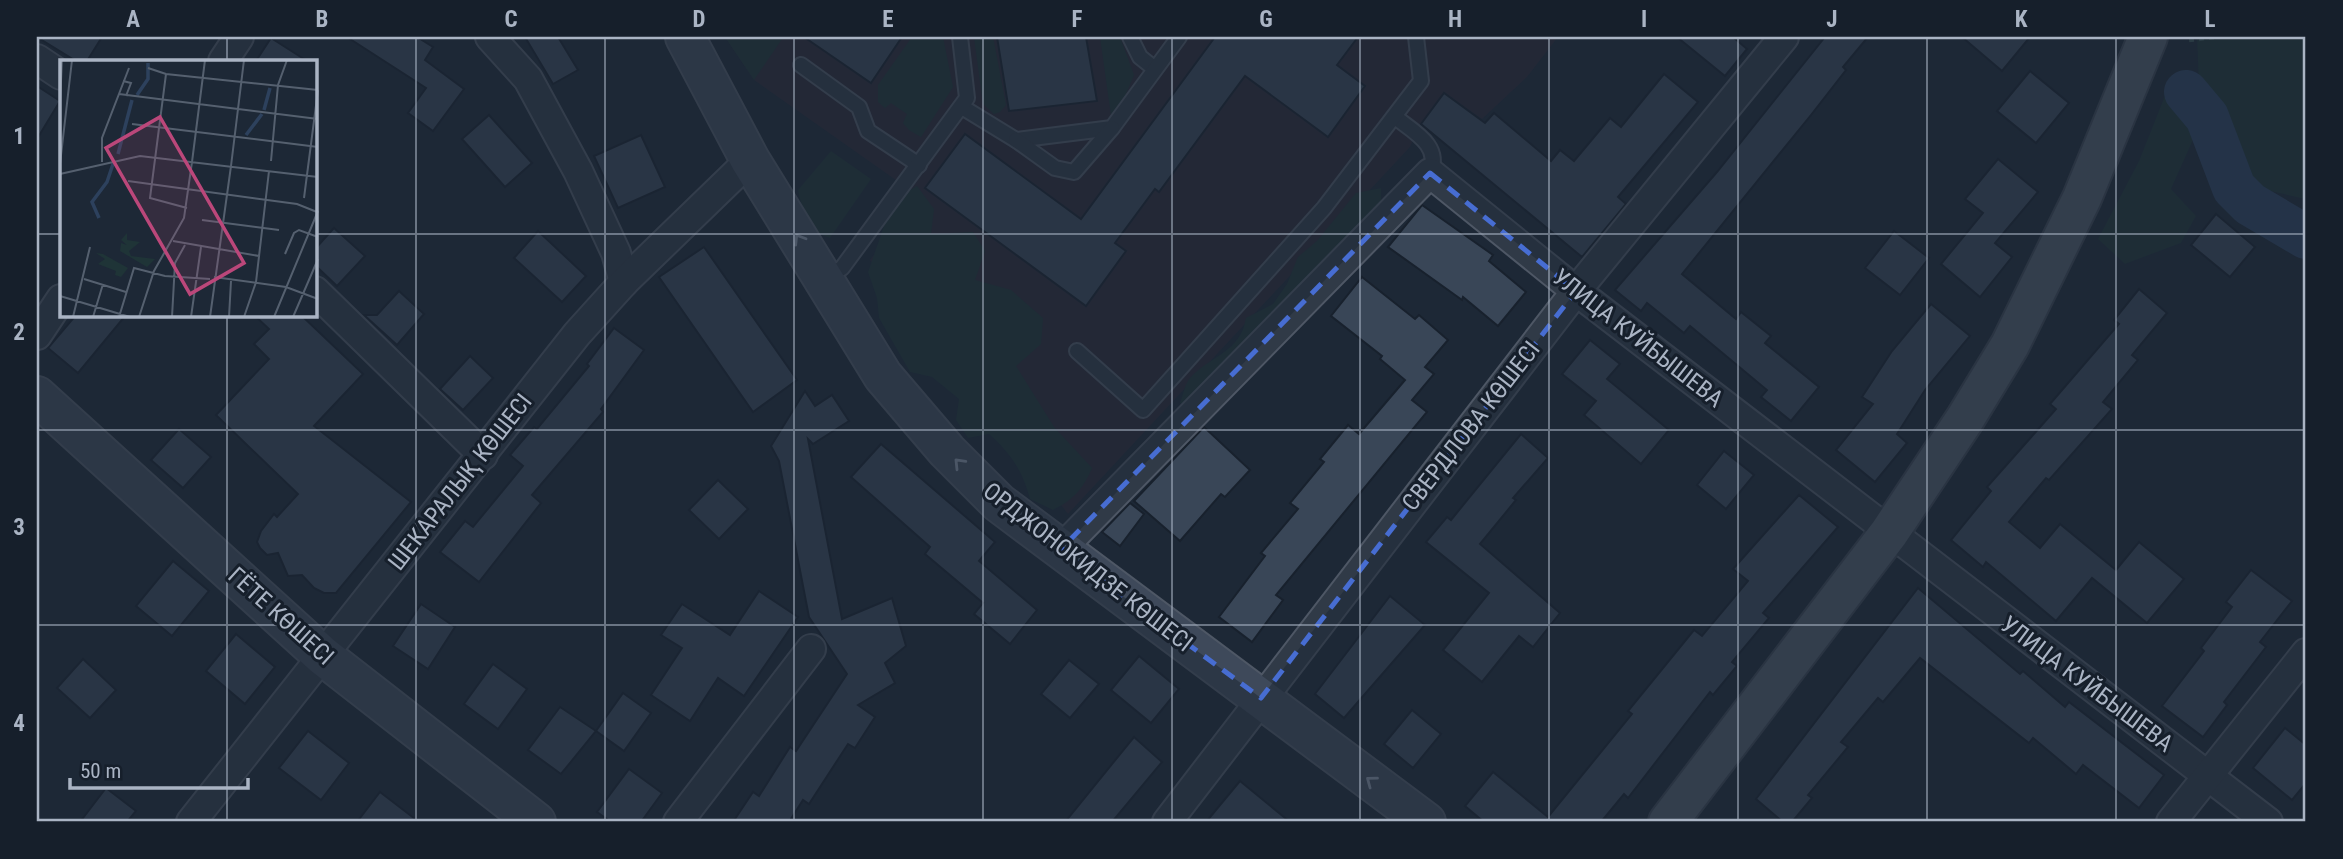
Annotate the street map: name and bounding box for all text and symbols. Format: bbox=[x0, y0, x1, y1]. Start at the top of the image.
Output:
text: A bbox=[126, 6, 140, 33]
text: B bbox=[316, 6, 328, 33]
text: C bbox=[504, 6, 518, 33]
text: D bbox=[693, 6, 706, 33]
text: E bbox=[882, 6, 894, 33]
text: F bbox=[1072, 6, 1083, 33]
text: G bbox=[1259, 6, 1273, 33]
text: H bbox=[1448, 6, 1462, 33]
text: I bbox=[1641, 6, 1647, 33]
text: J bbox=[1826, 6, 1838, 33]
text: K bbox=[2015, 6, 2028, 33]
text: L bbox=[2204, 6, 2216, 33]
inset map bbox=[60, 60, 317, 317]
text: 1 bbox=[13, 123, 25, 150]
one-way arrow bbox=[794, 233, 807, 246]
street label: УЛИЦА КУЙБЫШЕВА bbox=[1547, 263, 1729, 413]
text: 2 bbox=[13, 319, 25, 346]
street label: СВЕРДЛОВА КӨШЕСІ bbox=[1396, 336, 1546, 516]
street label: ШЕКАРАЛЫҚ КӨШЕСІ bbox=[382, 388, 538, 576]
one-way arrow bbox=[955, 459, 967, 471]
street label: ОРДЖОНОКИДЗЕ КӨШЕСІ bbox=[978, 477, 1198, 657]
text: 3 bbox=[13, 514, 25, 541]
street label: ГЁТЕ КӨШЕСІ bbox=[222, 561, 340, 671]
street label: УЛИЦА КУЙБЫШЕВА bbox=[1995, 610, 2179, 758]
text: 4 bbox=[13, 710, 25, 737]
scale bar bbox=[70, 747, 248, 791]
text: 50 m bbox=[80, 759, 121, 783]
one-way arrow bbox=[1367, 777, 1379, 789]

